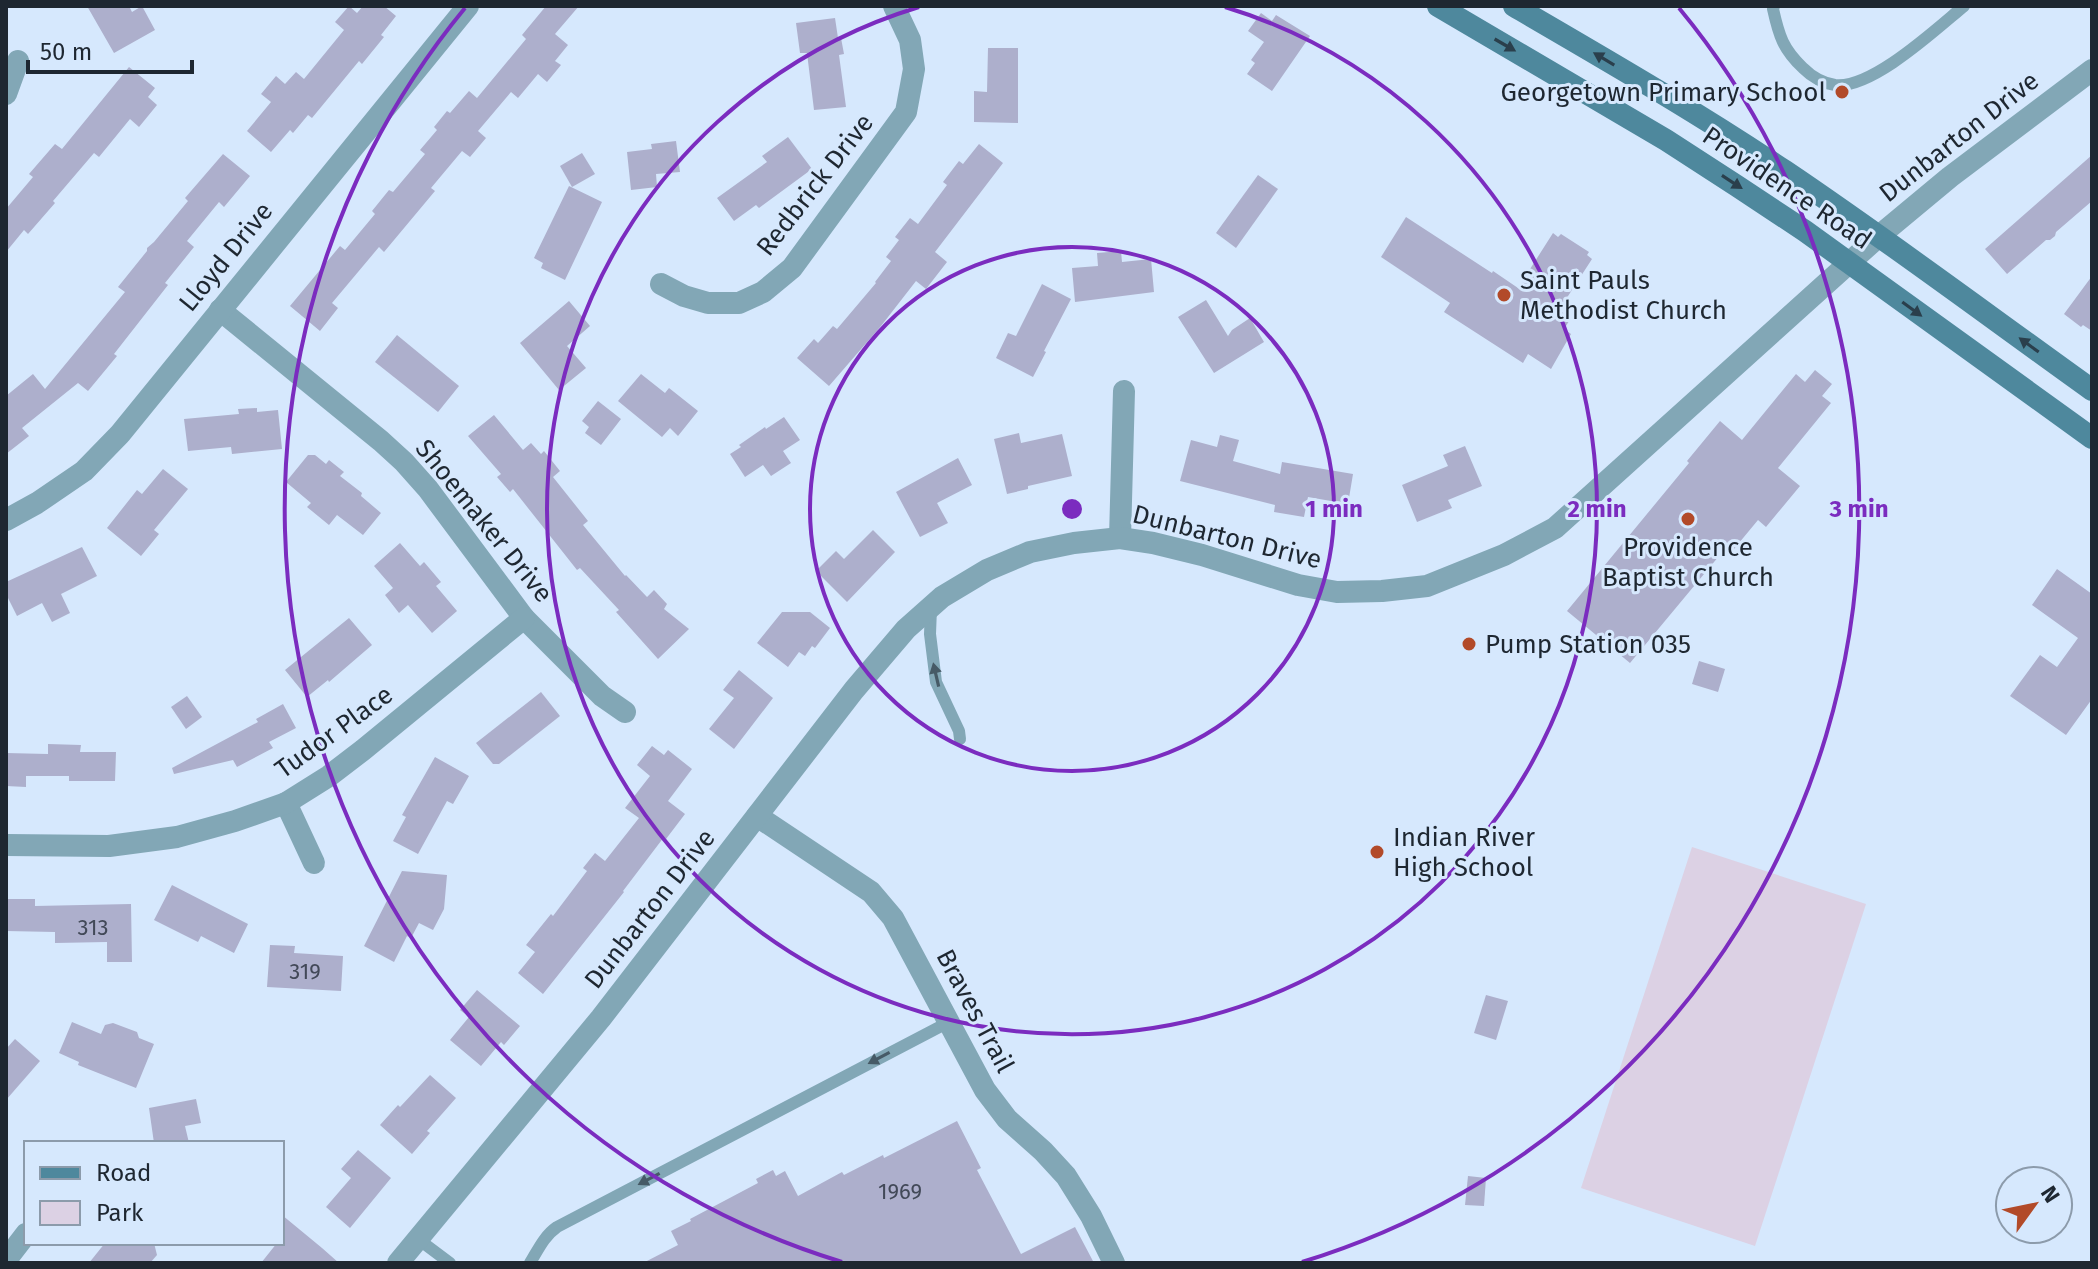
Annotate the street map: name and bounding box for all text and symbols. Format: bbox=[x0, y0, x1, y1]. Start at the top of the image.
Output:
scale bar bbox=[28, 24, 192, 74]
text: 50 m bbox=[40, 38, 92, 66]
one-way arrow bbox=[1494, 38, 1516, 52]
one-way arrow bbox=[1593, 52, 1615, 66]
street label: Dunbarton Drive bbox=[1873, 65, 2045, 209]
place label: Georgetown Primary School bbox=[1500, 77, 1826, 108]
marker: Georgetown Primary School bbox=[1833, 83, 1851, 101]
street label: Redbrick Drive bbox=[750, 108, 880, 262]
street label: Providence Road bbox=[1697, 120, 1877, 256]
one-way arrow bbox=[1721, 175, 1742, 190]
street label: Lloyd Drive bbox=[173, 196, 279, 318]
place label: Saint Pauls Methodist Church bbox=[1520, 265, 1727, 326]
marker: Saint Pauls Methodist Church bbox=[1495, 286, 1513, 304]
one-way arrow bbox=[1901, 300, 1922, 316]
one-way arrow bbox=[2018, 338, 2039, 353]
street label: Shoemaker Drive bbox=[409, 433, 559, 609]
centre of rings bbox=[1058, 495, 1086, 523]
text: 1 min bbox=[1305, 495, 1363, 523]
text: 2 min bbox=[1568, 495, 1627, 523]
text: 3 min bbox=[1828, 495, 1889, 523]
street label: Dunbarton Drive bbox=[1129, 499, 1325, 575]
marker: Providence Baptist Church bbox=[1679, 510, 1697, 528]
place label: Providence Baptist Church bbox=[1602, 532, 1774, 593]
place label: Pump Station 035 bbox=[1485, 629, 1691, 660]
marker: Pump Station 035 bbox=[1460, 635, 1478, 653]
one-way arrow bbox=[929, 662, 942, 687]
street label: Tudor Place bbox=[269, 679, 399, 785]
place label: Indian River High School bbox=[1393, 822, 1535, 883]
street label: Dunbarton Drive bbox=[578, 823, 722, 995]
marker: Indian River High School bbox=[1368, 843, 1386, 861]
house number: 313 bbox=[78, 914, 108, 941]
street label: Braves Trail bbox=[930, 944, 1021, 1078]
house number: 319 bbox=[289, 958, 321, 985]
one-way arrow bbox=[868, 1051, 891, 1064]
legend bbox=[24, 1141, 284, 1245]
text: Road bbox=[96, 1159, 151, 1187]
north arrow bbox=[1994, 1165, 2074, 1245]
one-way arrow bbox=[638, 1172, 661, 1185]
house number: 1969 bbox=[878, 1178, 922, 1205]
text: N bbox=[2035, 1181, 2066, 1208]
text: Park bbox=[96, 1199, 144, 1227]

